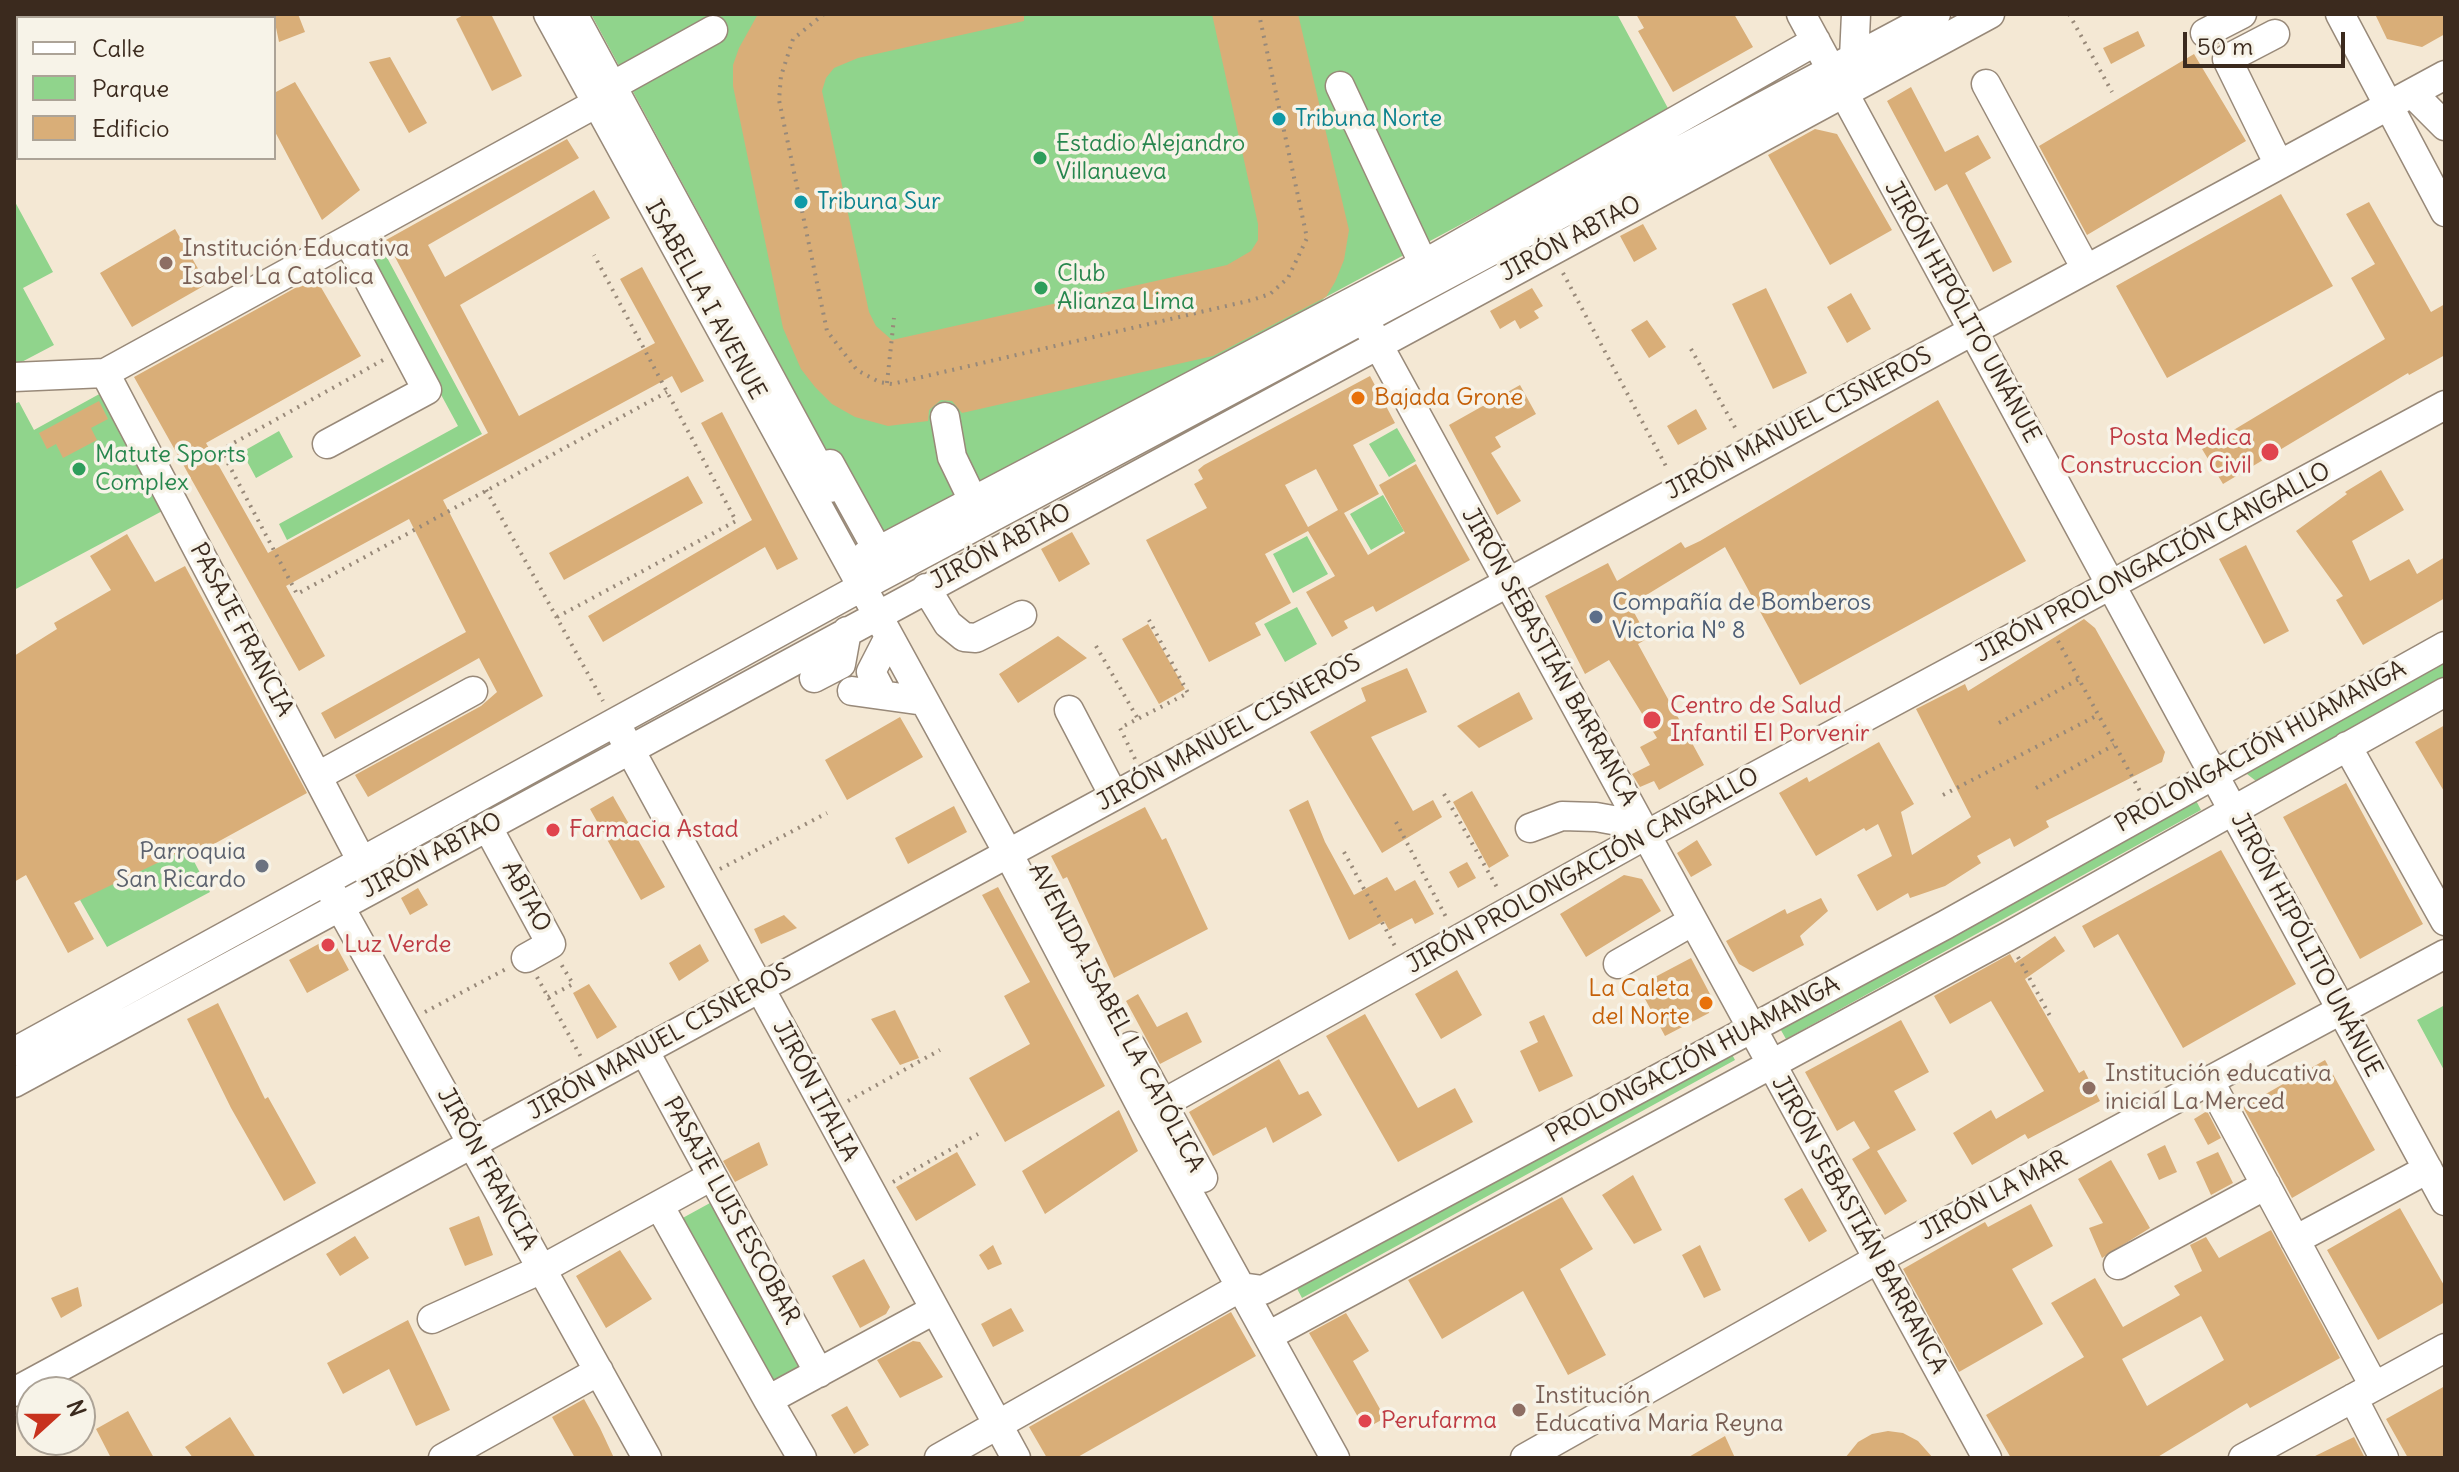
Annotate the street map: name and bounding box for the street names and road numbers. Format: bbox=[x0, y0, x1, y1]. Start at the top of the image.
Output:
street label: JIRÓN HIPÓLITO UNÁNUE bbox=[1878, 176, 2046, 448]
street label: JIRÓN ABTAO bbox=[1496, 190, 1646, 288]
street label: ISABELLA I AVENUE bbox=[638, 195, 772, 405]
street label: JIRÓN MANUEL CISNEROS bbox=[1661, 342, 1937, 506]
street label: JIRÓN PROLONGACIÓN CANGALLO bbox=[1970, 457, 2336, 669]
street label: JIRÓN ABTAO bbox=[926, 498, 1076, 596]
street label: JIRÓN SEBASTIÁN BARRANCA bbox=[1455, 503, 1643, 811]
street label: PASAJE FRANCIA bbox=[183, 538, 299, 722]
street label: JIRÓN MANUEL CISNEROS bbox=[1092, 648, 1366, 818]
street label: PROLONGACIÓN HUAMANGA bbox=[2111, 655, 2411, 839]
street label: JIRÓN PROLONGACIÓN CANGALLO bbox=[1402, 762, 1764, 980]
street label: JIRÓN ABTAO bbox=[357, 807, 507, 905]
street label: JIRÓN HIPÓLITO UNÁNUE bbox=[2224, 808, 2388, 1082]
street label: ABTAO bbox=[495, 857, 557, 937]
street label: AVENIDA ISABEL LA CATÓLICA bbox=[1022, 859, 1210, 1177]
street label: JIRÓN MANUEL CISNEROS bbox=[523, 957, 797, 1127]
street label: PROLONGACIÓN HUAMANGA bbox=[1541, 970, 1845, 1150]
street label: JIRÓN ITALIA bbox=[766, 1016, 864, 1166]
street label: JIRÓN SEBASTIÁN BARRANCA bbox=[1765, 1071, 1953, 1379]
street label: JIRÓN FRANCIA bbox=[430, 1083, 544, 1255]
street label: PASAJE LUIS ESCOBAR bbox=[656, 1092, 806, 1330]
street label: JIRÓN LA MAR bbox=[1915, 1145, 2073, 1247]

